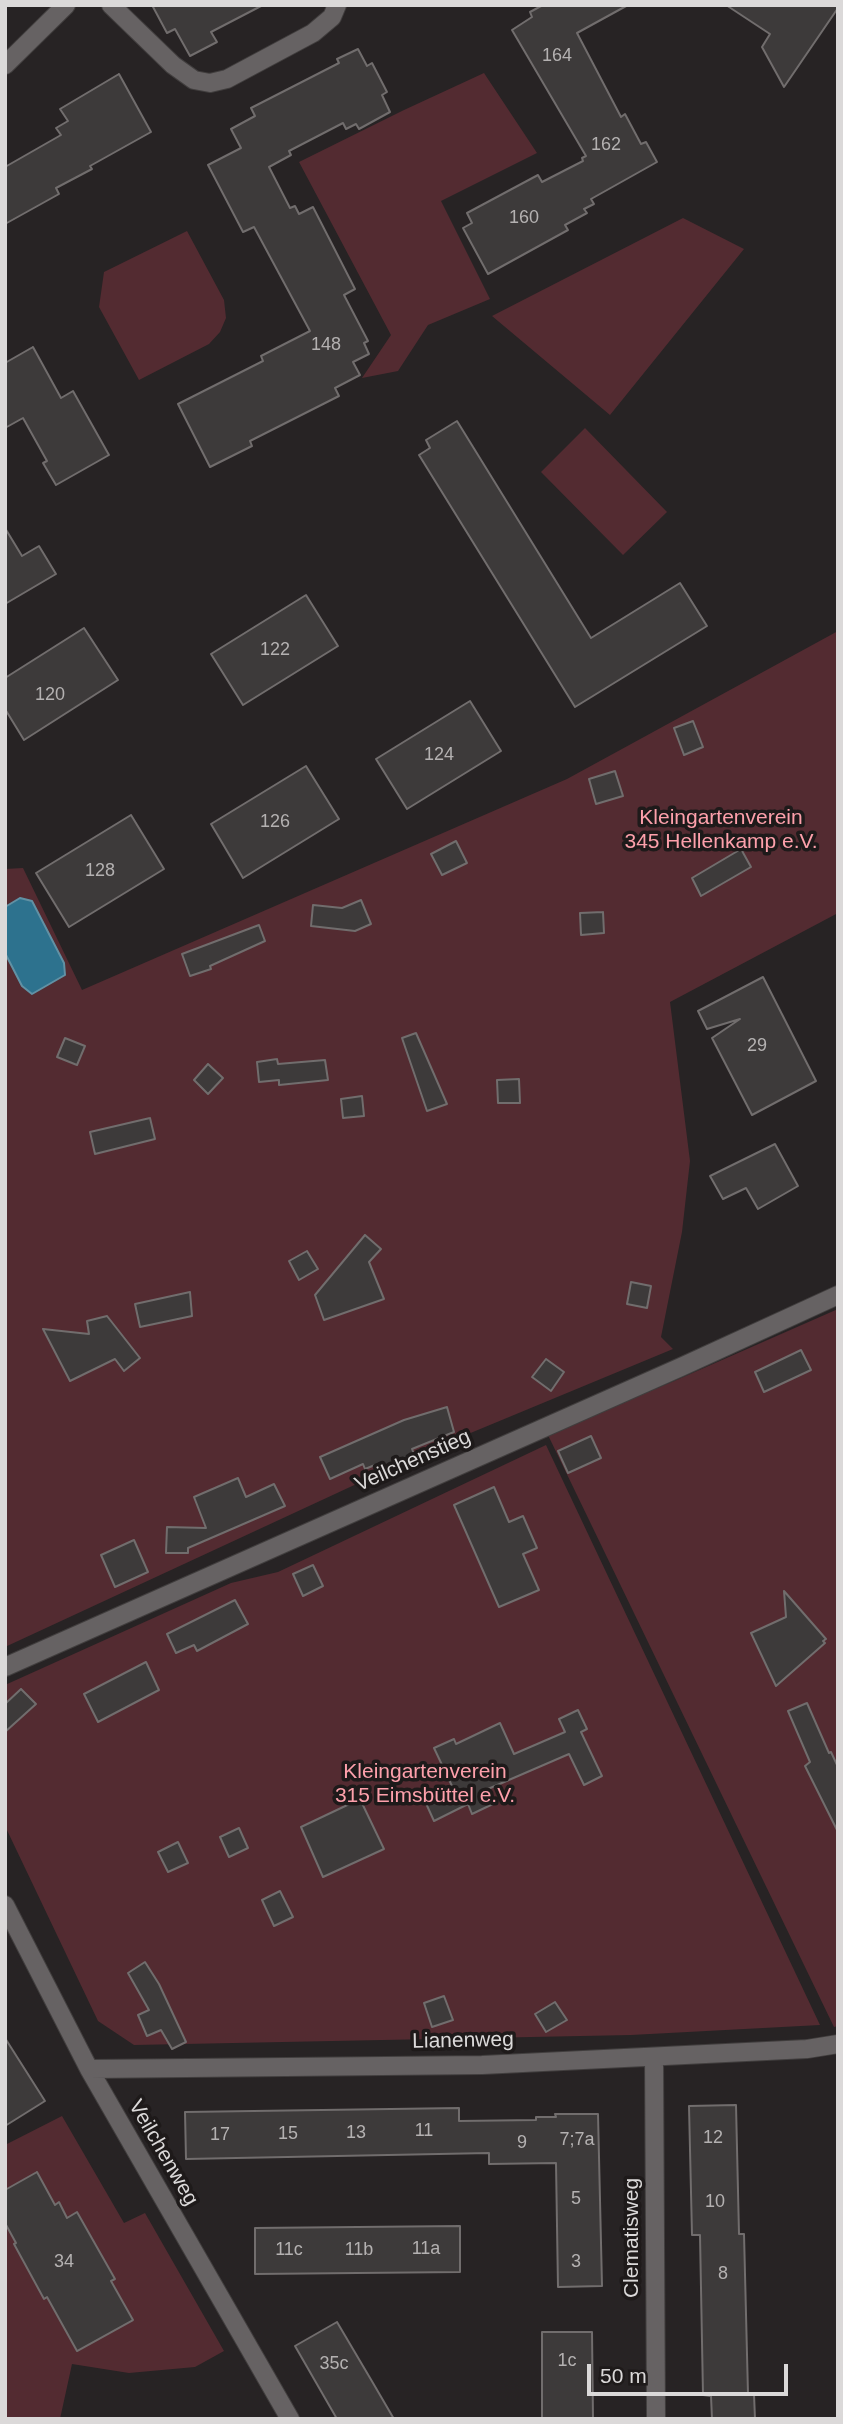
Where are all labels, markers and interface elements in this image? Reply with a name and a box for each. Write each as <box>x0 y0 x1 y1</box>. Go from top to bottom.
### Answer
house number: 164 <box>542 45 572 67</box>
house number: 162 <box>591 134 621 156</box>
house number: 160 <box>509 207 539 229</box>
house number: 148 <box>311 334 341 356</box>
house number: 122 <box>260 639 290 661</box>
house number: 120 <box>35 684 65 706</box>
house number: 124 <box>424 744 454 766</box>
park label: Kleingartenverein 345 Hellenkamp e.V. <box>624 805 818 855</box>
house number: 126 <box>260 811 290 833</box>
house number: 128 <box>85 860 115 882</box>
house number: 29 <box>747 1035 767 1057</box>
street label: Veilchenstieg <box>351 1424 475 1498</box>
park label: Kleingartenverein 315 Eimsbüttel e.V. <box>335 1759 515 1809</box>
street label: Lianenweg <box>412 2028 514 2054</box>
street label: Veilchenweg <box>123 2096 203 2210</box>
house number: 11 <box>415 2120 433 2142</box>
house number: 13 <box>346 2122 366 2144</box>
house number: 15 <box>278 2123 298 2145</box>
house number: 17 <box>210 2124 230 2146</box>
house number: 12 <box>703 2127 723 2149</box>
house number: 7;7a <box>559 2129 595 2151</box>
house number: 9 <box>517 2132 527 2154</box>
street label: Clematisweg <box>619 2178 645 2298</box>
house number: 5 <box>571 2188 581 2210</box>
house number: 10 <box>705 2191 725 2213</box>
house number: 11a <box>412 2238 440 2260</box>
house number: 11c <box>275 2239 303 2261</box>
house number: 11b <box>345 2239 373 2261</box>
house number: 34 <box>54 2251 74 2273</box>
house number: 3 <box>571 2251 581 2273</box>
house number: 8 <box>718 2263 728 2285</box>
house number: 1c <box>557 2350 577 2372</box>
scale bar <box>591 2350 792 2394</box>
house number: 35c <box>319 2353 349 2375</box>
text: 50 m <box>600 2364 647 2387</box>

